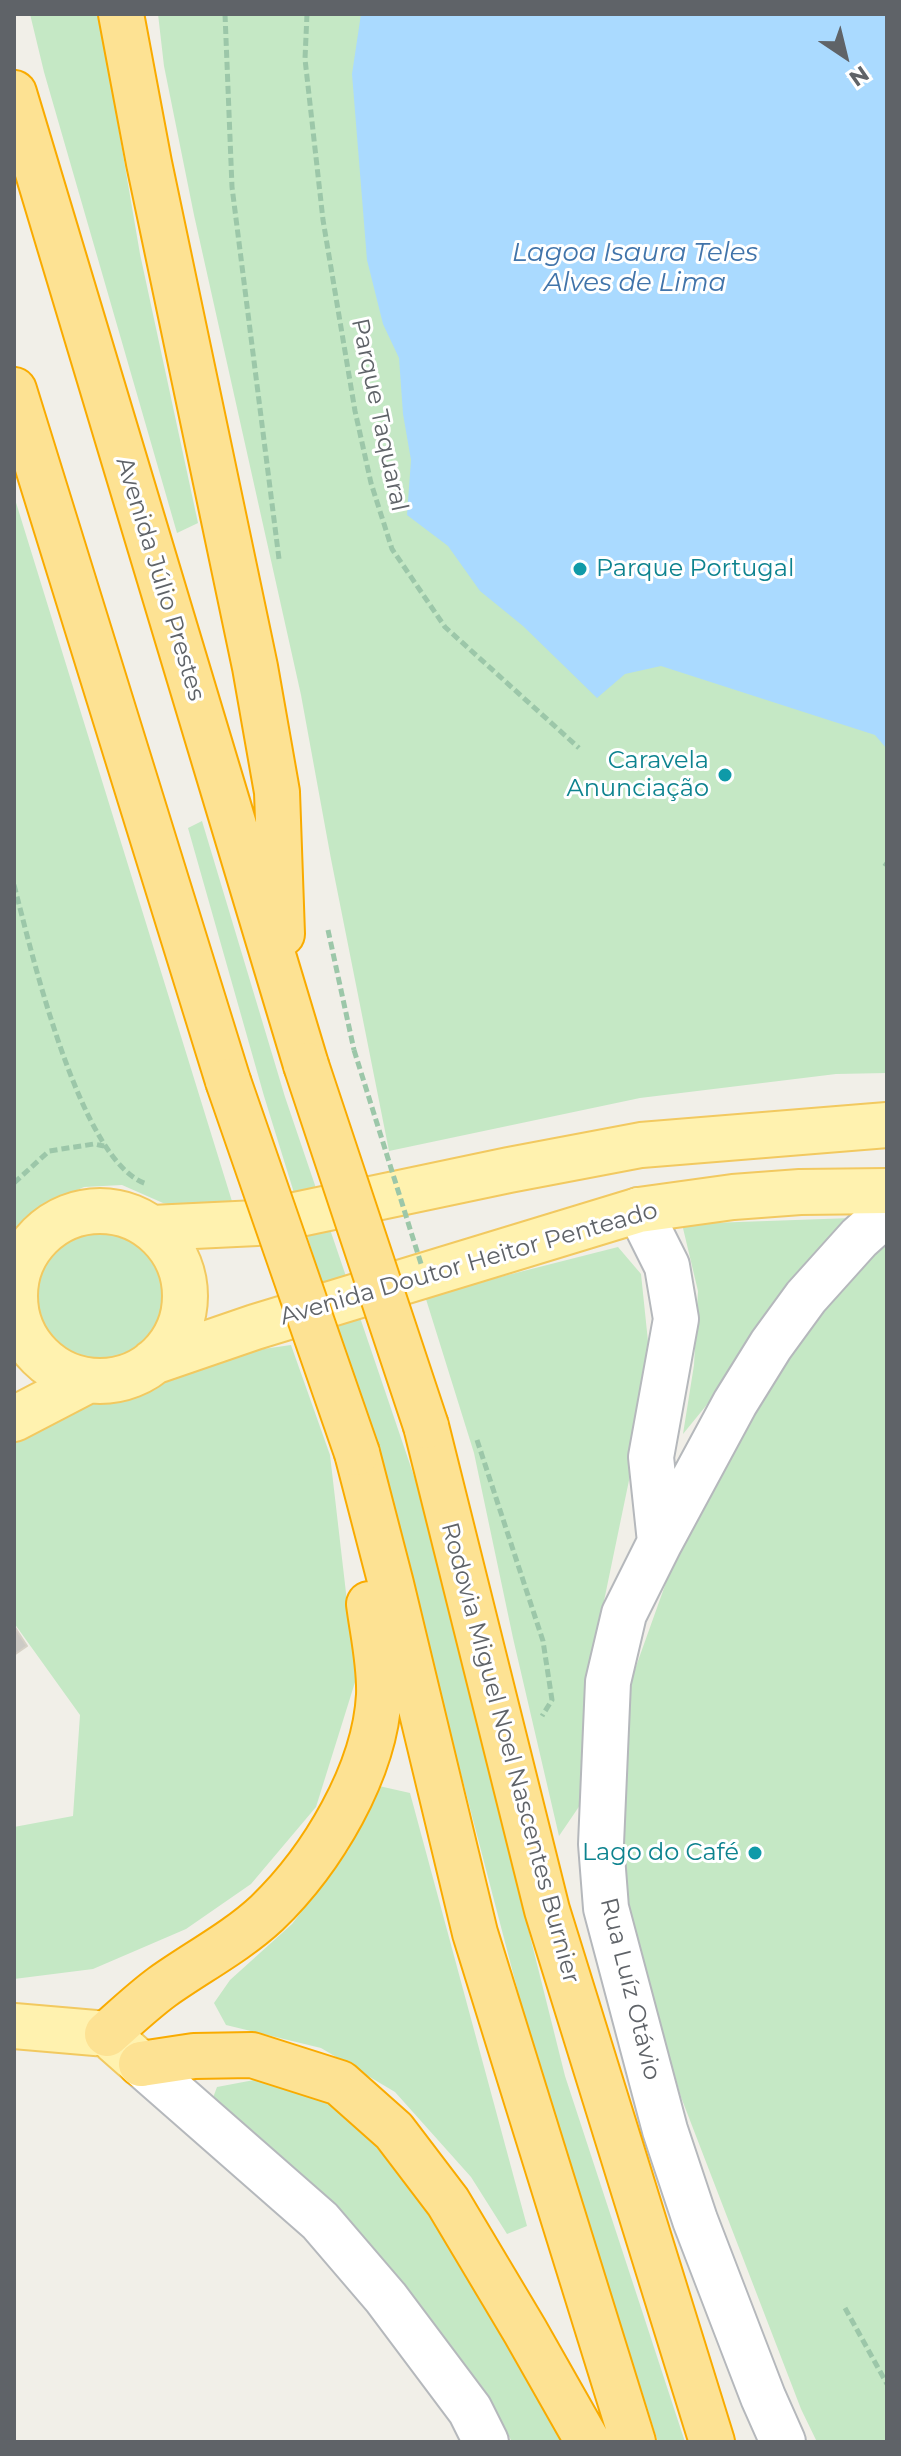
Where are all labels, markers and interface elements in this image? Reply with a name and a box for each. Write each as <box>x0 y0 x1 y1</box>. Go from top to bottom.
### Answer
north arrow <box>805 16 885 96</box>
text: N <box>844 60 874 92</box>
water label: Lagoa Isaura Teles Alves de Lima <box>512 237 758 298</box>
street label: Parque Taquaral <box>344 316 414 514</box>
street label: Avenida Júlio Prestes <box>109 454 211 704</box>
place label: Parque Portugal <box>596 555 794 583</box>
marker: Parque Portugal <box>571 560 589 578</box>
place label: Caravela Anunciação <box>567 747 709 803</box>
marker: Caravela Anunciação <box>716 766 734 784</box>
street label: Avenida Doutor Heitor Penteado <box>277 1196 661 1332</box>
street label: Rodovia Miguel Noel Nascentes Burnier <box>435 1519 585 1987</box>
place label: Lago do Café <box>582 1839 739 1867</box>
marker: Lago do Café <box>746 1844 764 1862</box>
street label: Rua Luíz Otávio <box>593 1895 667 2083</box>

